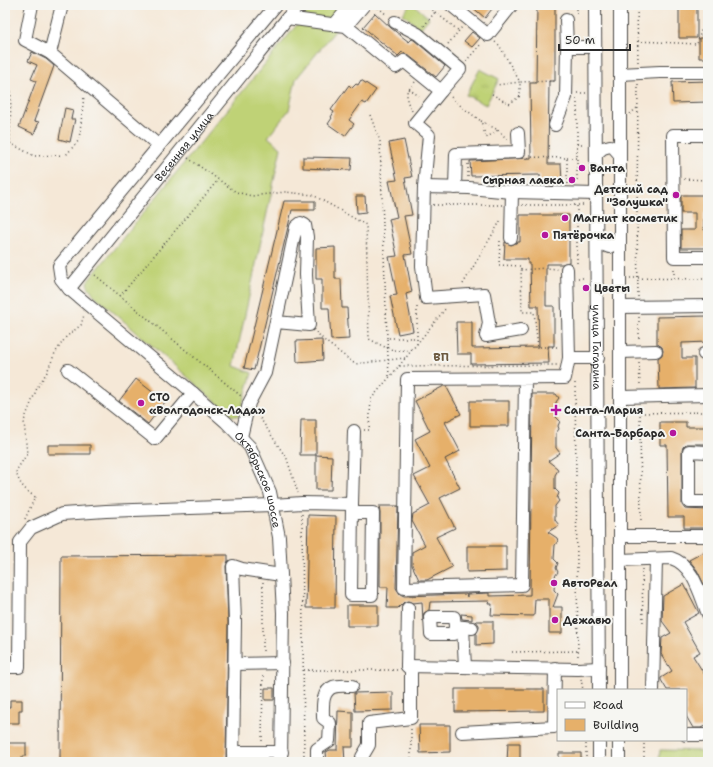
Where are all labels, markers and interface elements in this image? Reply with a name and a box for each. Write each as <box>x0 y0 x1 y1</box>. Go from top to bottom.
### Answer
scale bar <box>559 26 630 52</box>
text: 50 m <box>565 32 595 48</box>
street label: Весенняя улица <box>151 109 217 185</box>
place label: Ванта <box>590 161 625 176</box>
marker: Ванта <box>577 163 587 173</box>
place label: Сырная лавка <box>482 173 564 188</box>
marker: Сырная лавка <box>567 175 577 185</box>
place label: Детский сад "Золушка" <box>594 182 668 210</box>
marker: Детский сад "Золушка" <box>671 190 681 200</box>
place label: Магнит косметик <box>573 211 678 226</box>
marker: Магнит косметик <box>560 213 570 223</box>
place label: Пятёрочка <box>553 228 615 243</box>
marker: Пятёрочка <box>540 230 550 240</box>
place label: Цветы <box>594 281 630 296</box>
marker: Цветы <box>581 283 591 293</box>
street label: улица Гагарина <box>589 304 604 390</box>
district label: ВП <box>433 349 449 365</box>
place label: СТО «Волгодонск-Лада» <box>149 390 266 418</box>
marker: СТО «Волгодонск-Лада» <box>136 398 146 408</box>
place label: Санта-Мария <box>564 403 644 418</box>
marker: Санта-Мария <box>551 405 561 415</box>
place label: Санта-Барбара <box>575 426 665 441</box>
street label: Октябрьское шоссе <box>231 428 284 529</box>
marker: Санта-Барбара <box>668 428 678 438</box>
place label: АвтоРеал <box>562 576 618 591</box>
marker: АвтоРеал <box>549 578 559 588</box>
place label: Дежавю <box>563 613 611 628</box>
marker: Дежавю <box>550 615 560 625</box>
legend <box>557 689 687 741</box>
text: Road <box>593 697 624 713</box>
text: Building <box>593 717 639 733</box>

